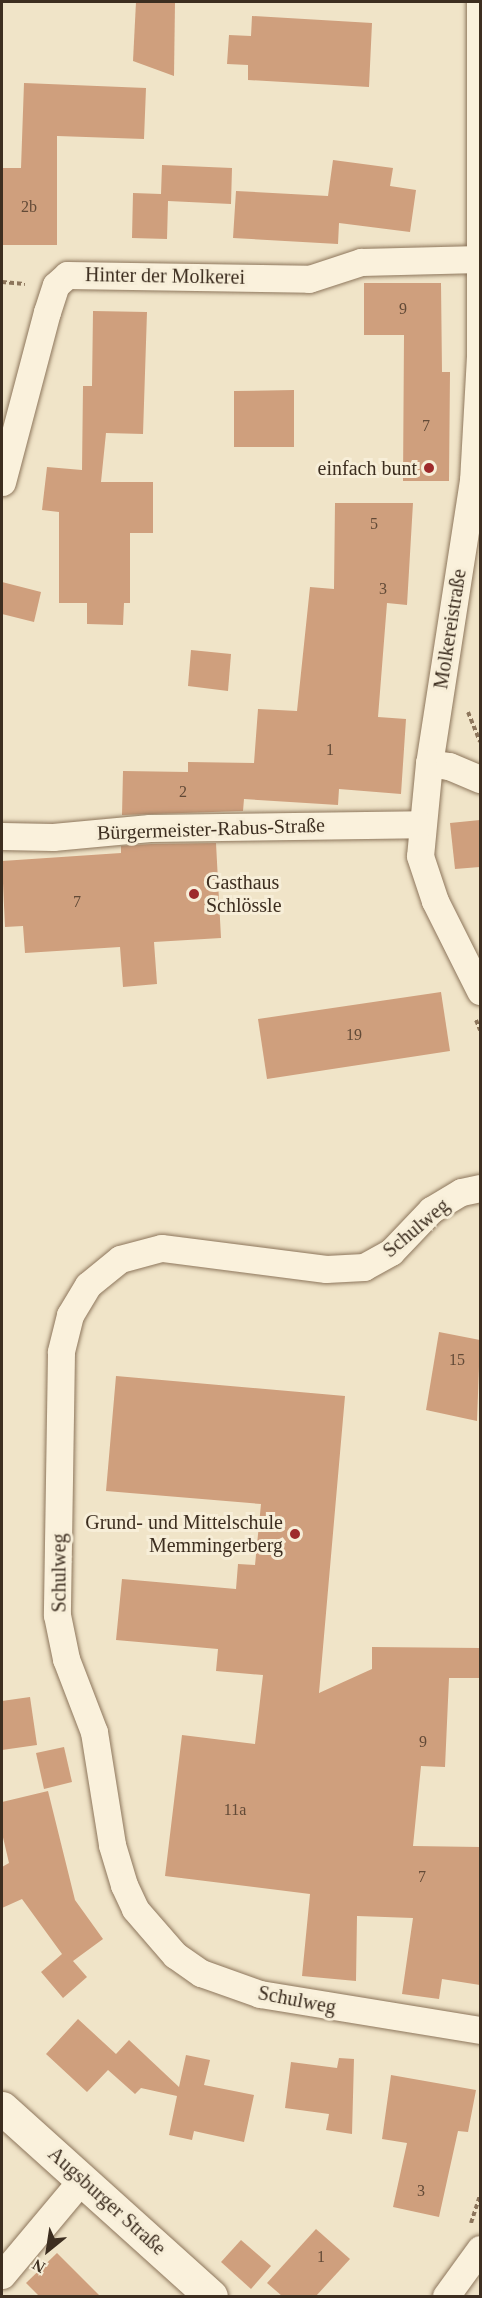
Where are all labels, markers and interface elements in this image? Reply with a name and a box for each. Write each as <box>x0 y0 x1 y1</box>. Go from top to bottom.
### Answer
house number: 2b <box>21 197 37 217</box>
street label: Hinter der Molkerei <box>85 263 245 289</box>
house number: 9 <box>399 299 407 319</box>
house number: 7 <box>422 416 430 436</box>
place label: einfach bunt <box>318 456 417 480</box>
marker: einfach bunt <box>422 461 436 475</box>
house number: 5 <box>370 514 378 534</box>
street label: Molkereistraße <box>429 567 471 691</box>
house number: 3 <box>379 579 387 599</box>
house number: 1 <box>326 740 334 760</box>
house number: 2 <box>179 782 187 802</box>
street label: Bürgermeister-Rabus-Straße <box>97 813 325 845</box>
place label: Gasthaus Schlössle <box>206 870 282 917</box>
marker: Gasthaus Schlössle <box>187 887 201 901</box>
house number: 7 <box>73 892 81 912</box>
house number: 19 <box>346 1025 362 1045</box>
street label: Schulweg <box>378 1193 454 1263</box>
house number: 15 <box>449 1350 465 1370</box>
place label: Grund- und Mittelschule Memmingerberg <box>85 1510 283 1557</box>
marker: Grund- und Mittelschule Memmingerberg <box>288 1527 302 1541</box>
street label: Schulweg <box>47 1534 71 1612</box>
house number: 9 <box>419 1732 427 1752</box>
house number: 11a <box>224 1800 246 1820</box>
house number: 7 <box>418 1867 426 1887</box>
street label: Schulweg <box>256 1981 338 2019</box>
street label: Augsburger Straße <box>43 2142 171 2260</box>
house number: 3 <box>417 2181 425 2201</box>
north arrow <box>18 2220 78 2280</box>
house number: 1 <box>317 2247 325 2267</box>
text: N <box>29 2256 48 2276</box>

